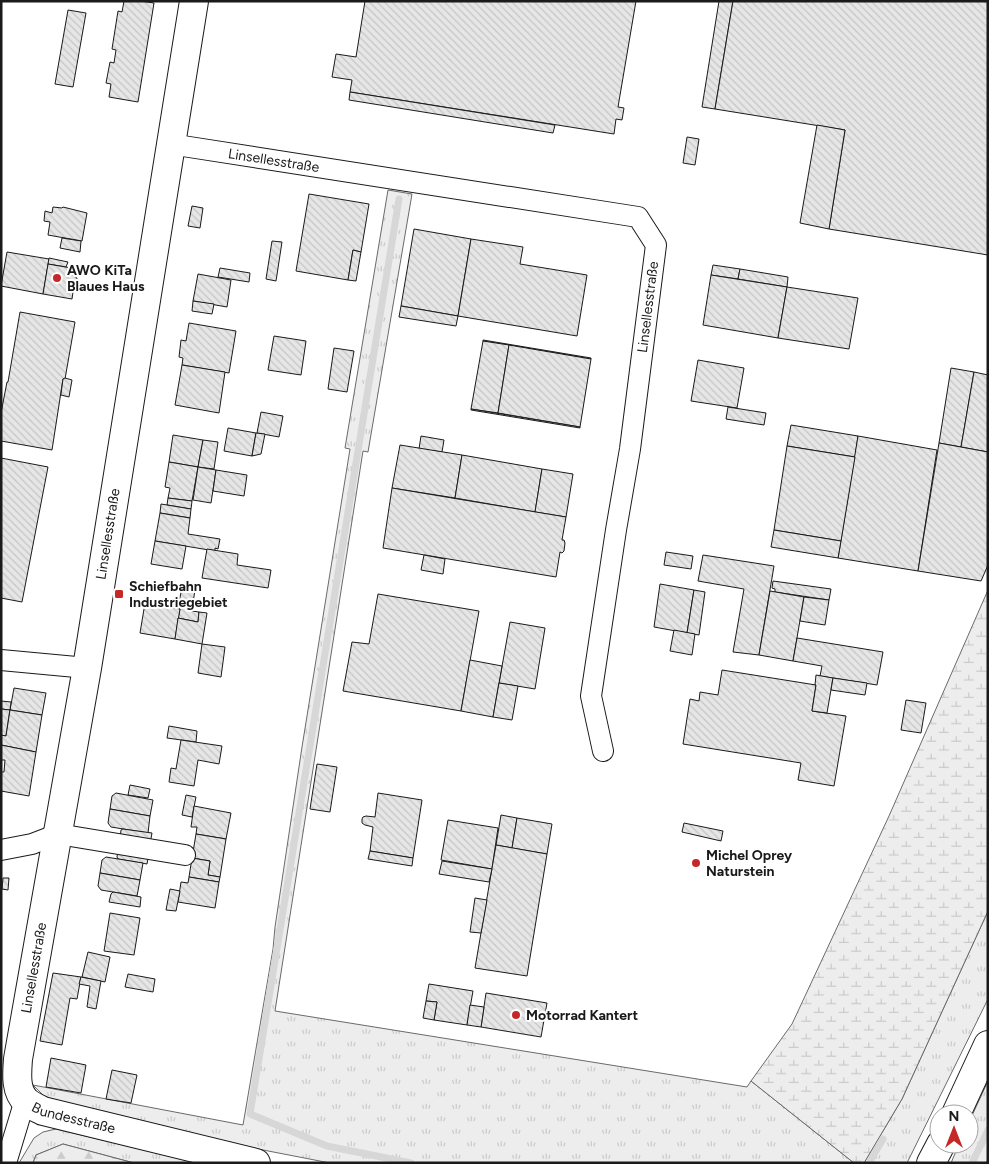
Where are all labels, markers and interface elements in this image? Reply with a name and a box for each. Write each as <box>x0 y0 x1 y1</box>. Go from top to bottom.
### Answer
street label: Linsellesstraße <box>227 145 321 176</box>
street label: Linsellesstraße <box>634 260 662 354</box>
place label: AWO KiTa Blaues Haus <box>67 262 145 295</box>
marker: AWO KiTa Blaues Haus <box>51 272 63 284</box>
street label: Linsellesstraße <box>92 487 124 581</box>
place label: Schiefbahn Industriegebiet <box>129 578 228 611</box>
marker: Schiefbahn Industriegebiet <box>113 588 125 600</box>
place label: Michel Oprey Naturstein <box>706 847 793 880</box>
marker: Michel Oprey Naturstein <box>690 857 702 869</box>
street label: Linsellesstraße <box>18 921 50 1015</box>
place label: Motorrad Kantert <box>526 1007 638 1024</box>
marker: Motorrad Kantert <box>510 1009 522 1021</box>
street label: Bundesstraße <box>29 1098 118 1137</box>
north arrow <box>929 1104 979 1154</box>
text: N <box>949 1108 959 1125</box>

